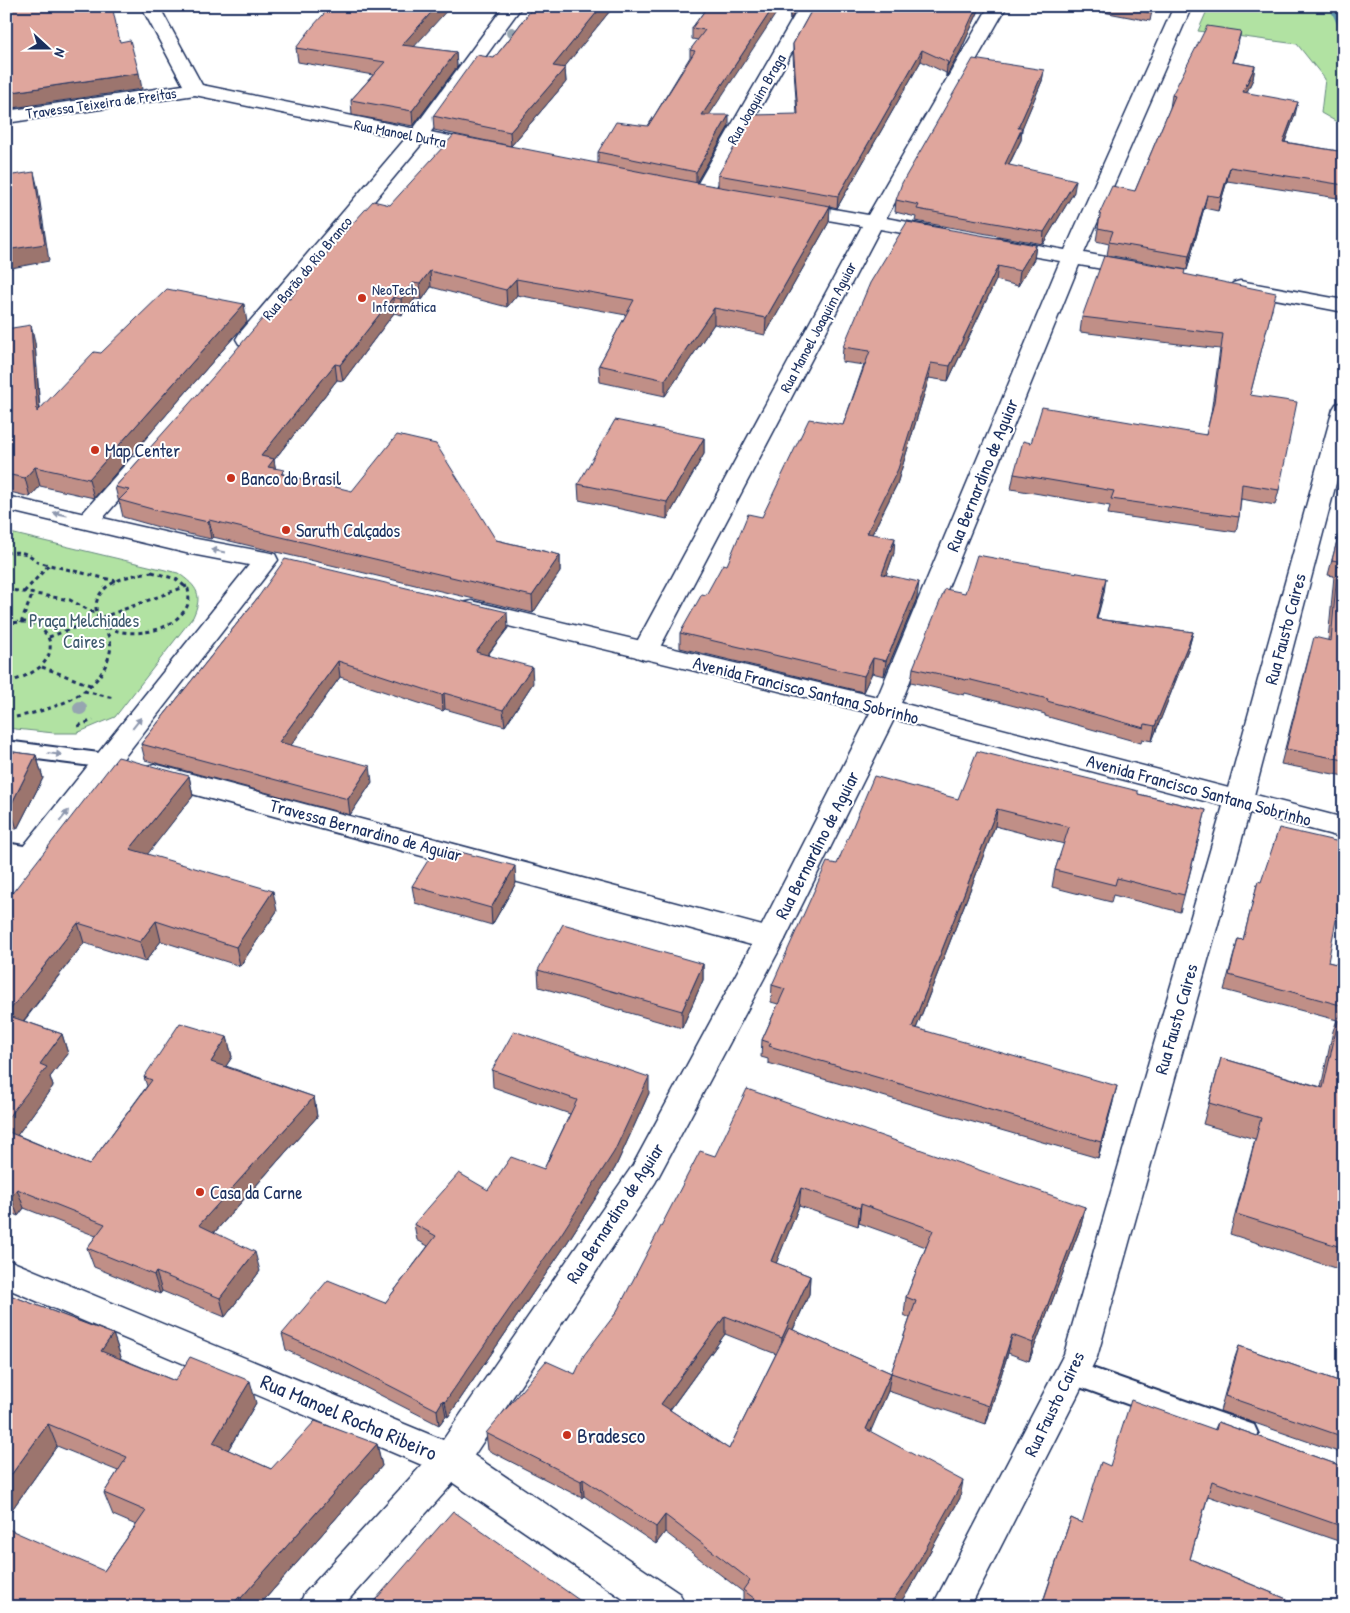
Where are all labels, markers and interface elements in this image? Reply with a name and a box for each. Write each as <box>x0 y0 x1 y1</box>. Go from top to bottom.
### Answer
north arrow <box>22 22 72 72</box>
text: N <box>50 46 71 60</box>
street label: Rua Joaquim Braga <box>722 50 790 148</box>
street label: Travessa Teixeira de Freitas <box>24 82 178 124</box>
street label: Rua Manoel Dutra <box>352 114 448 152</box>
street label: Rua Barão do Rio Branco <box>257 212 357 324</box>
street label: Rua Manoel Joaquim Aguiar <box>775 258 862 396</box>
place label: NeoTech Informática <box>372 279 436 317</box>
marker: NeoTech Informática <box>356 292 368 304</box>
street label: Rua Bernardino de Aguiar <box>940 395 1024 555</box>
place label: Map Center <box>105 438 180 463</box>
marker: Map Center <box>89 444 101 456</box>
place label: Banco do Brasil <box>241 466 341 491</box>
marker: Banco do Brasil <box>225 472 237 484</box>
one-way arrow <box>52 510 68 518</box>
place label: Saruth Calçados <box>296 518 400 543</box>
marker: Saruth Calçados <box>280 524 292 536</box>
one-way arrow <box>210 546 226 554</box>
street label: Rua Fausto Caires <box>1258 571 1312 687</box>
park label: Praça Melchiades Caires <box>29 608 139 654</box>
street label: Avenida Francisco Santana Sobrinho <box>691 650 921 730</box>
one-way arrow <box>131 717 142 730</box>
street label: Avenida Francisco Santana Sobrinho <box>1084 748 1314 832</box>
one-way arrow <box>47 750 63 758</box>
street label: Rua Bernardino de Aguiar <box>769 767 865 923</box>
street label: Travessa Bernardino de Aguiar <box>267 792 465 868</box>
one-way arrow <box>58 810 69 823</box>
street label: Rua Fausto Caires <box>1148 961 1204 1077</box>
street label: Rua Bernardino de Aguiar <box>560 1138 670 1288</box>
place label: Casa da Carne <box>210 1180 302 1205</box>
marker: Casa da Carne <box>194 1186 206 1198</box>
street label: Rua Fausto Caires <box>1018 1347 1090 1461</box>
street label: Rua Manoel Rocha Ribeiro <box>256 1367 442 1467</box>
place label: Bradesco <box>577 1421 645 1450</box>
marker: Bradesco <box>561 1429 573 1441</box>

